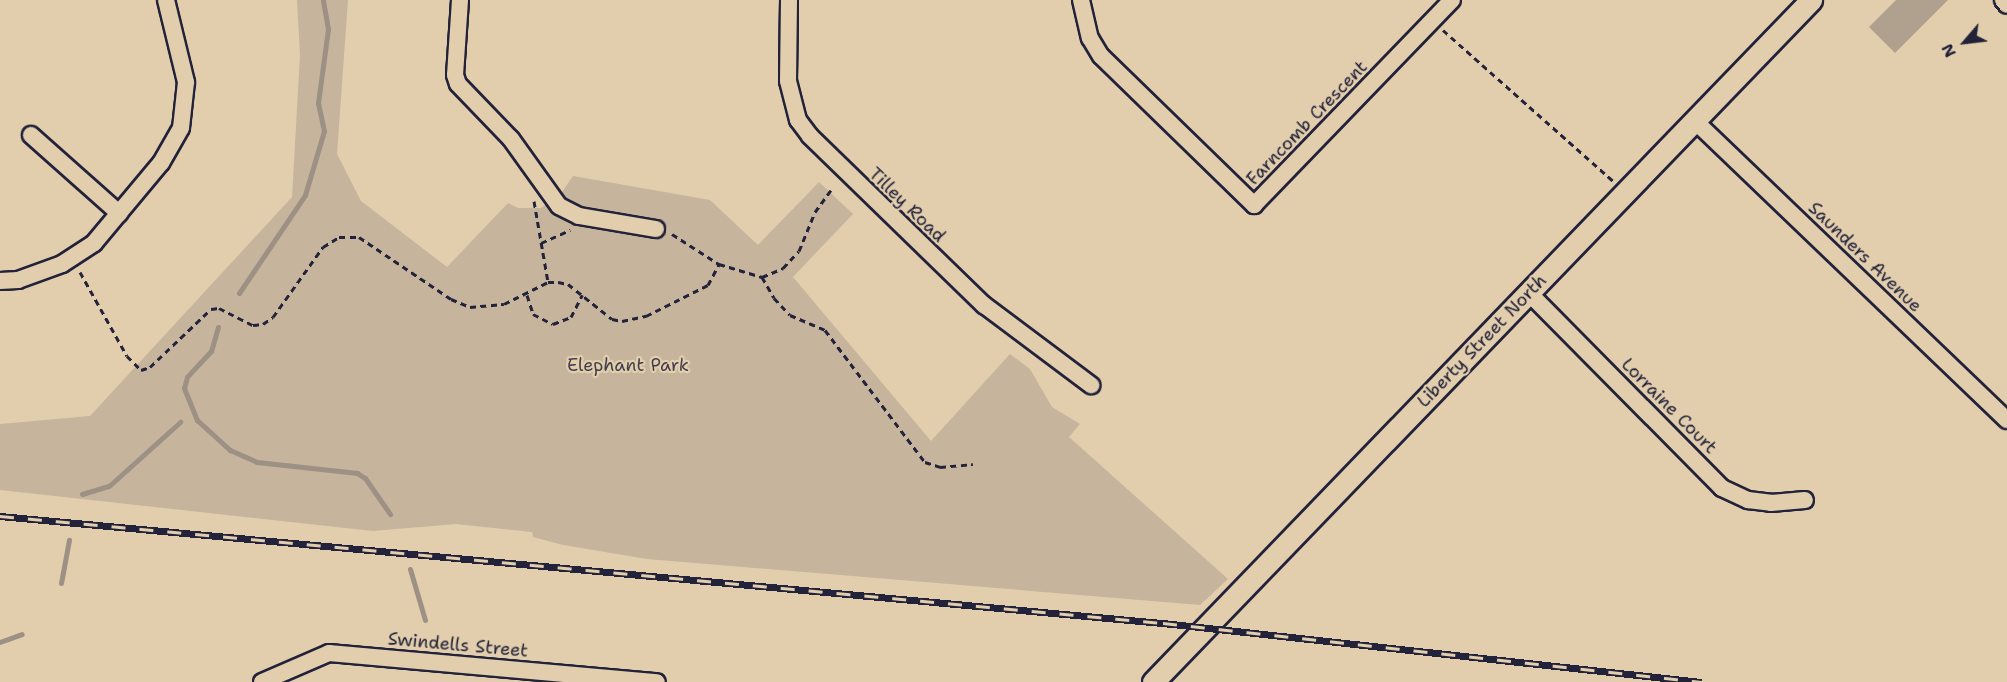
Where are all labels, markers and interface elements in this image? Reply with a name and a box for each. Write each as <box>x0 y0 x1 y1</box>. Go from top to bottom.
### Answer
north arrow <box>1935 12 1995 72</box>
text: N <box>1936 40 1961 61</box>
street label: Farncomb Crescent <box>1242 56 1372 190</box>
street label: Tilley Road <box>864 163 950 247</box>
street label: Saunders Avenue <box>1804 197 1926 317</box>
street label: Liberty Street North <box>1413 270 1551 412</box>
park label: Elephant Park <box>567 354 689 376</box>
street label: Lorraine Court <box>1617 354 1721 458</box>
street label: Swindells Street <box>387 628 529 662</box>

